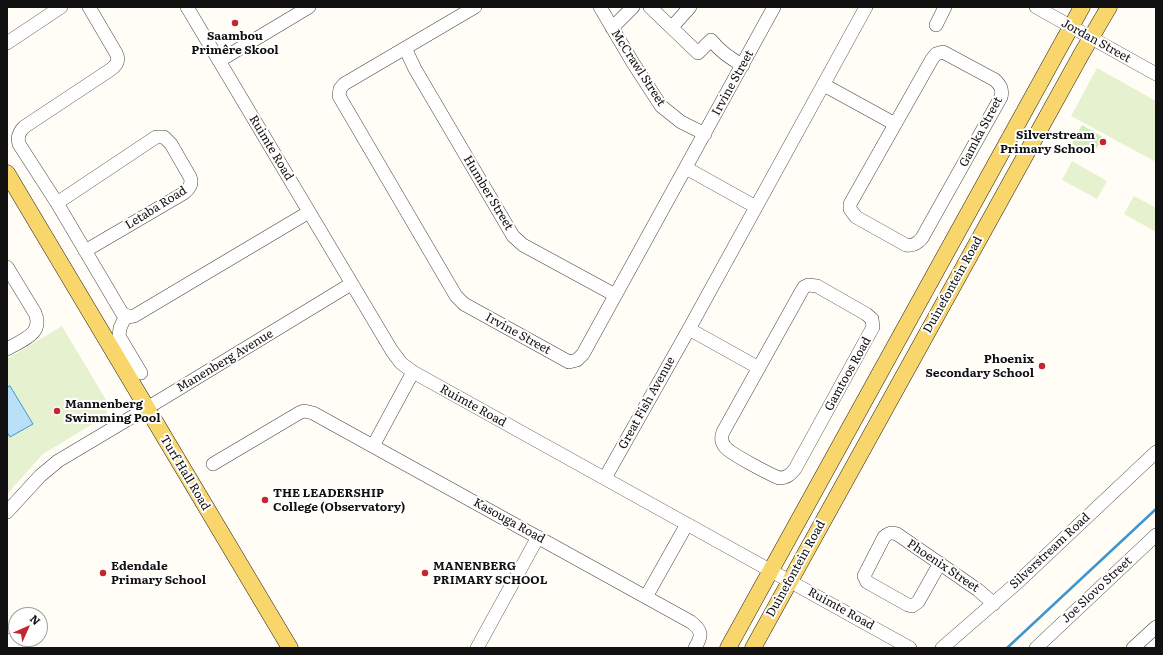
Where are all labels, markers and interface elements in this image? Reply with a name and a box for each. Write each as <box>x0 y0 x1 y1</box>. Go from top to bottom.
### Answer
street label: Jordan Street <box>1059 16 1133 66</box>
marker: Saambou Primêre Skool <box>230 18 240 28</box>
street label: McCrawl Street <box>608 27 668 109</box>
place label: Saambou Primêre Skool <box>191 29 279 57</box>
street label: Irvine Street <box>709 48 757 118</box>
street label: Gamka Street <box>956 94 1006 170</box>
street label: Ruimte Road <box>246 113 296 183</box>
place label: Silverstream Primary School <box>1000 128 1095 156</box>
marker: Silverstream Primary School <box>1098 137 1108 147</box>
street label: Humber Street <box>460 153 516 233</box>
street label: Letaba Road <box>123 183 189 233</box>
street label: Duinefontein Road <box>920 234 986 336</box>
street label: Irvine Street <box>483 310 553 358</box>
street label: Manenberg Avenue <box>174 327 276 395</box>
street label: Gamtoos Road <box>822 335 874 413</box>
place label: Phoenix Secondary School <box>925 352 1034 380</box>
street label: Great Fish Avenue <box>616 354 678 452</box>
marker: Phoenix Secondary School <box>1037 361 1047 371</box>
street label: Ruimte Road <box>437 382 509 430</box>
place label: Mannenberg Swimming Pool <box>65 397 161 425</box>
marker: Mannenberg Swimming Pool <box>52 406 62 416</box>
street label: Turf Hall Road <box>157 433 213 513</box>
place label: THE LEADERSHIP College (Observatory) <box>273 486 405 514</box>
marker: THE LEADERSHIP College (Observatory) <box>260 495 270 505</box>
street label: Kasouga Road <box>471 495 547 547</box>
street label: Silverstream Road <box>1007 510 1093 592</box>
street label: Duinefontein Road <box>763 518 829 620</box>
street label: Phoenix Street <box>904 537 982 595</box>
street label: Joe Slovo Street <box>1059 554 1135 626</box>
place label: Edendale Primary School <box>111 559 206 587</box>
place label: MANENBERG PRIMARY SCHOOL <box>433 559 547 587</box>
marker: Edendale Primary School <box>98 568 108 578</box>
marker: MANENBERG PRIMARY SCHOOL <box>420 568 430 578</box>
street label: Ruimte Road <box>805 585 877 633</box>
north arrow <box>8 607 48 647</box>
text: N <box>27 610 45 628</box>

